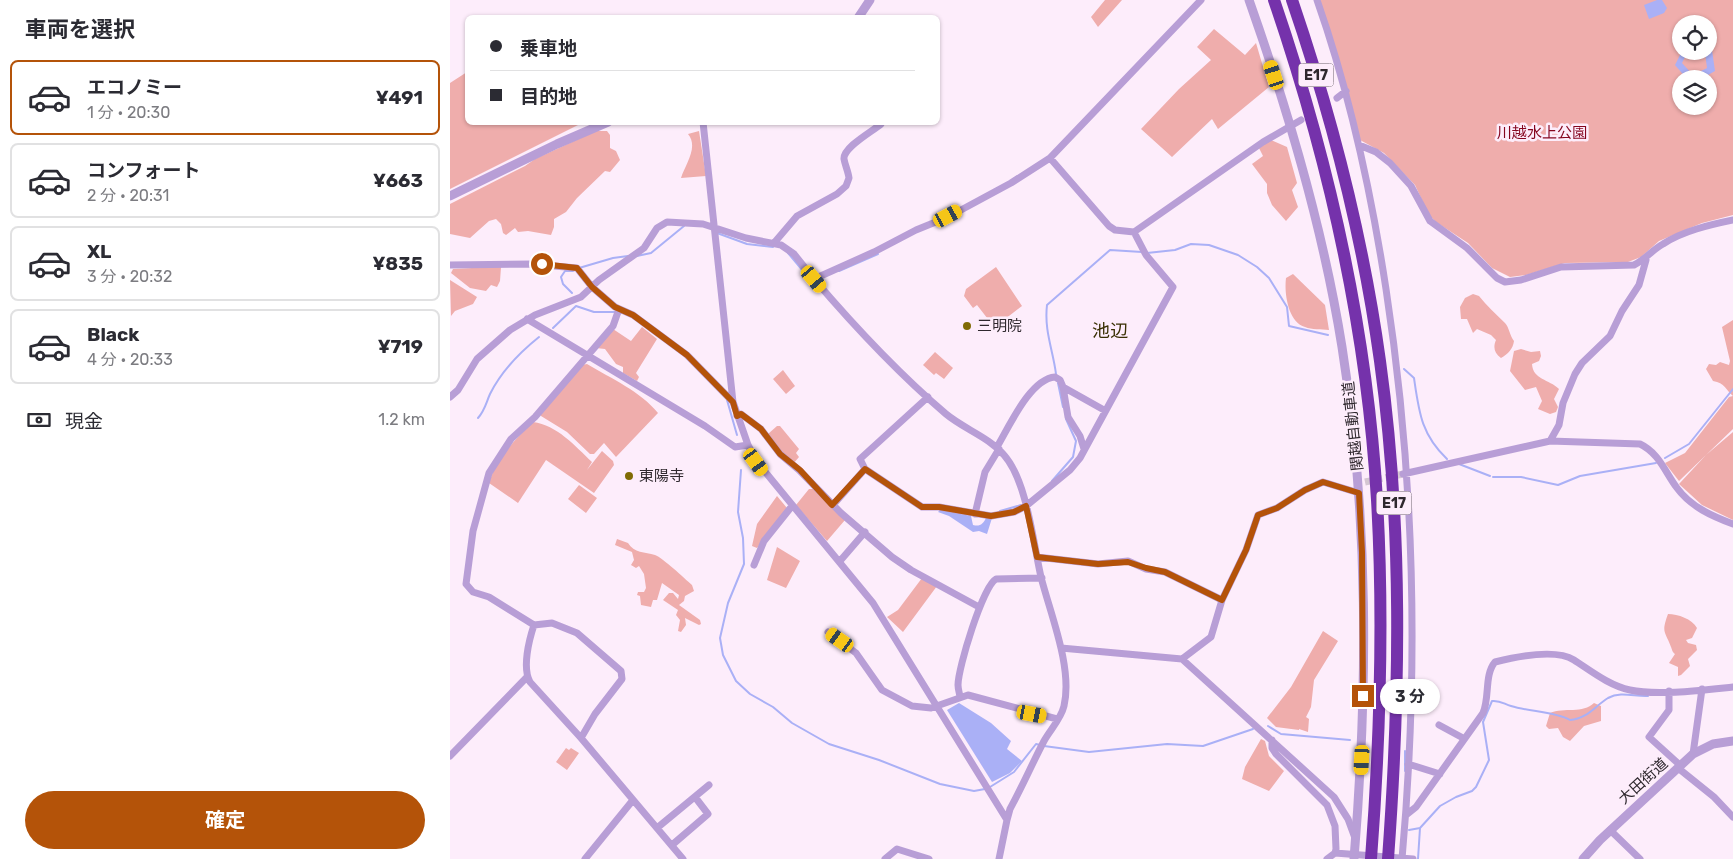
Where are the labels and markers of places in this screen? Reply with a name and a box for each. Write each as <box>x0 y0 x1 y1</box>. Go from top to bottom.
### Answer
place label: 三明院 <box>977 317 1022 335</box>
marker: 三明院 <box>961 320 973 332</box>
place label: 東陽寺 <box>639 467 684 485</box>
marker: 東陽寺 <box>623 470 635 482</box>

